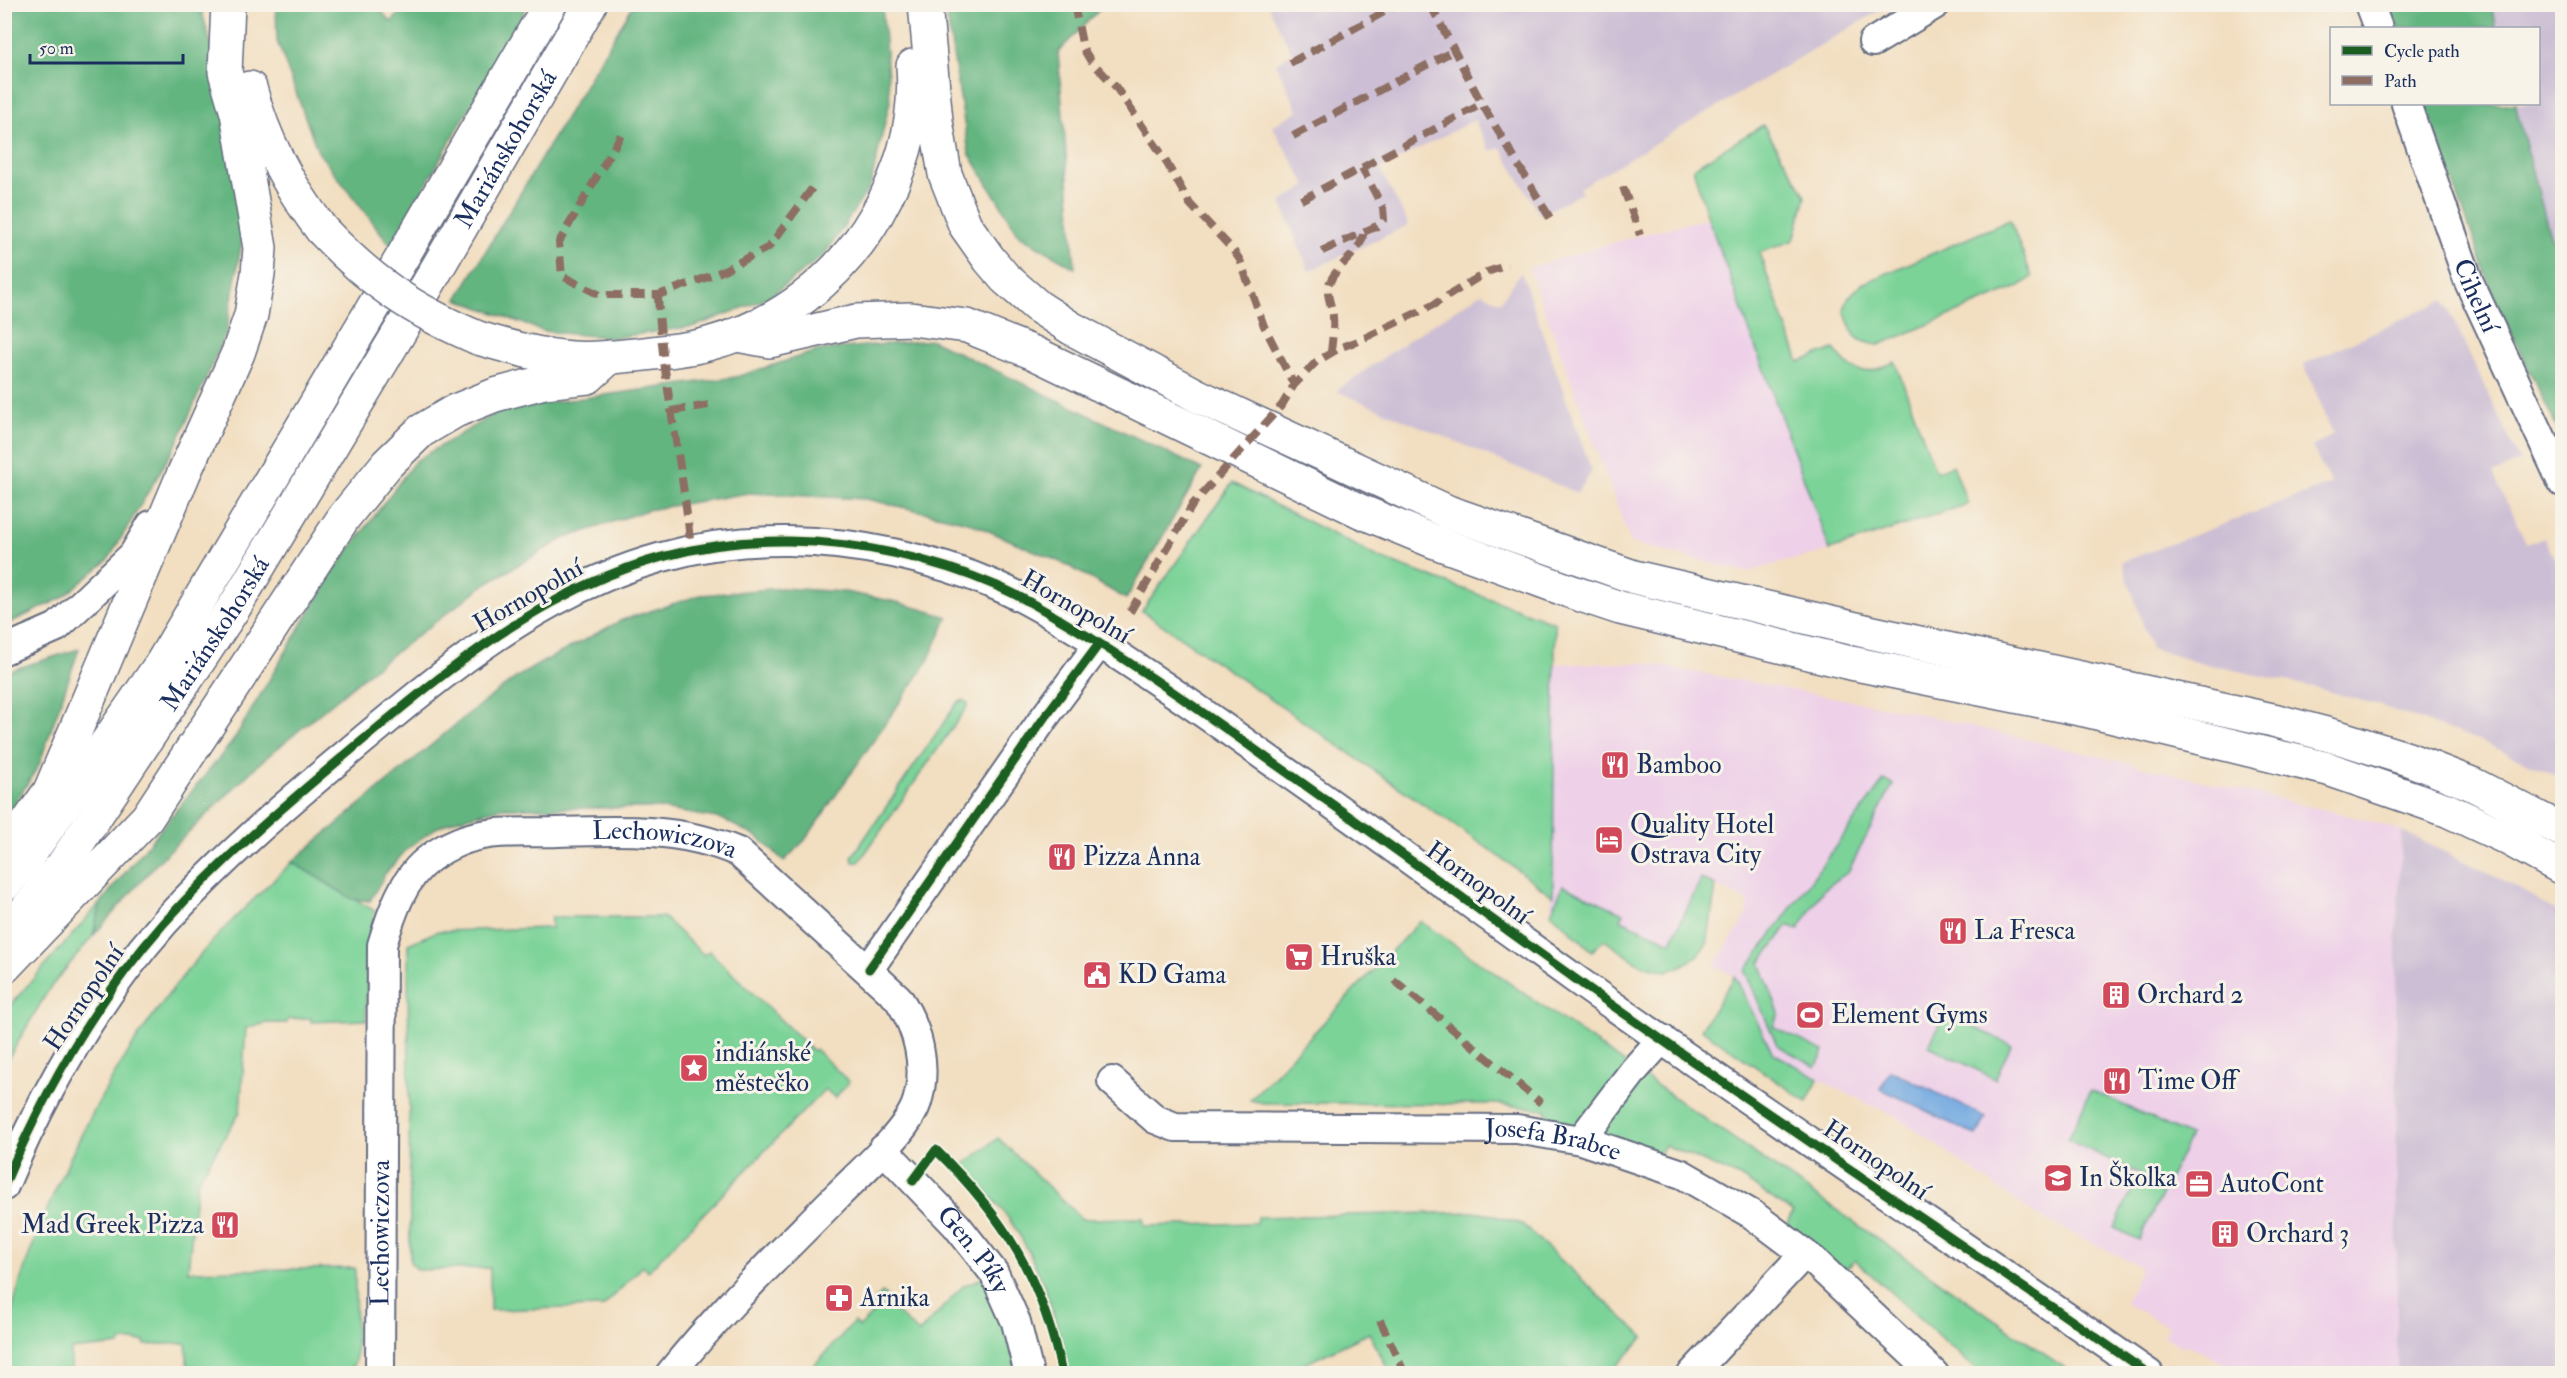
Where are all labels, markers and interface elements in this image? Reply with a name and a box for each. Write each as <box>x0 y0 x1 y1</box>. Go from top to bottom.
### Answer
scale bar <box>30 27 183 65</box>
legend <box>2330 27 2540 105</box>
text: 50 m <box>39 37 74 60</box>
text: Cycle path <box>2384 40 2460 63</box>
street label: Mariánskohorská <box>448 64 564 234</box>
text: Path <box>2384 70 2417 93</box>
street label: Cihelní <box>2446 255 2507 339</box>
street label: Mariánskohorská <box>154 551 277 717</box>
street label: Hornopolní <box>467 551 591 641</box>
street label: Hornopolní <box>1015 563 1138 653</box>
restaurant icon: Bamboo <box>1599 749 1631 781</box>
place label: Bamboo <box>1636 749 1722 781</box>
place label: Quality Hotel Ostrava City <box>1630 809 1775 871</box>
street label: Lechowiczova <box>592 815 742 866</box>
hotel icon: Quality Hotel Ostrava City <box>1593 824 1625 856</box>
street label: Hornopolní <box>1419 834 1538 934</box>
restaurant icon: Pizza Anna <box>1046 841 1078 873</box>
place label: Pizza Anna <box>1083 841 1201 873</box>
restaurant icon: La Fresca <box>1937 915 1969 947</box>
place label: La Fresca <box>1974 915 2076 947</box>
street label: Hornopolní <box>37 937 133 1058</box>
supermarket icon: Hruška <box>1283 941 1315 973</box>
place label: Hruška <box>1320 941 1397 973</box>
public building icon: KD Gama <box>1081 959 1113 991</box>
place label: KD Gama <box>1118 959 1227 991</box>
building icon: Orchard 2 <box>2100 979 2132 1011</box>
place label: Orchard 2 <box>2137 979 2244 1011</box>
sports icon: Element Gyms <box>1794 999 1826 1031</box>
place label: Element Gyms <box>1831 999 1988 1031</box>
place label: indiánské městečko <box>715 1037 811 1099</box>
place icon: indiánské městečko <box>678 1052 710 1084</box>
restaurant icon: Time Off <box>2101 1065 2133 1097</box>
place label: Time Off <box>2138 1065 2240 1097</box>
street label: Josefa Brabce <box>1484 1113 1625 1168</box>
street label: Hornopolní <box>1816 1113 1937 1209</box>
street label: Lechowiczova <box>364 1159 397 1306</box>
place label: In Školka <box>2079 1160 2177 1194</box>
school or university icon: In Školka <box>2042 1162 2074 1194</box>
office icon: AutoCont <box>2183 1168 2215 1200</box>
place label: AutoCont <box>2219 1168 2324 1200</box>
street label: Gen. Píky <box>930 1199 1017 1299</box>
place label: Mad Greek Pizza <box>21 1209 204 1241</box>
restaurant icon: Mad Greek Pizza <box>209 1209 241 1241</box>
building icon: Orchard 3 <box>2209 1218 2241 1250</box>
place label: Orchard 3 <box>2246 1218 2349 1250</box>
pharmacy icon: Arnika <box>823 1282 855 1314</box>
place label: Arnika <box>859 1282 930 1314</box>

